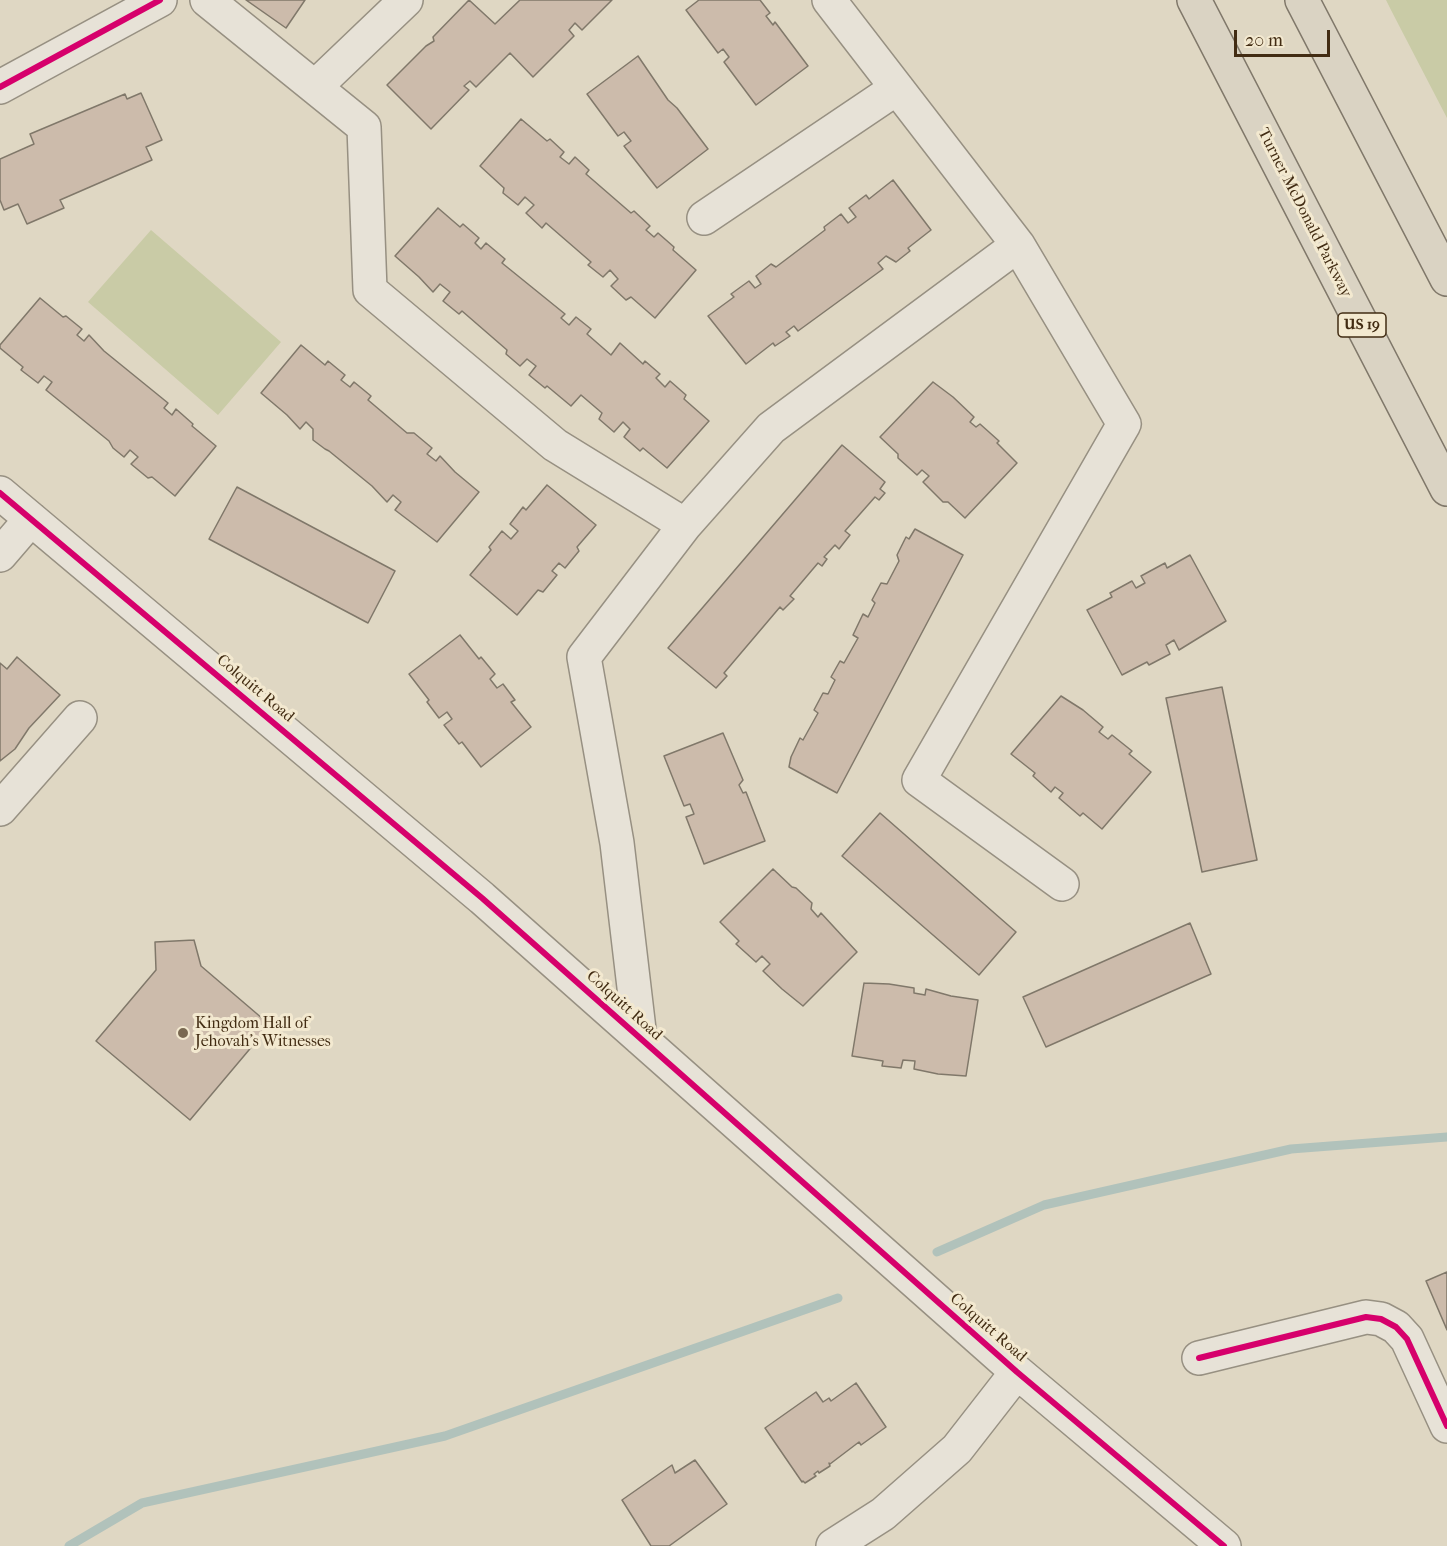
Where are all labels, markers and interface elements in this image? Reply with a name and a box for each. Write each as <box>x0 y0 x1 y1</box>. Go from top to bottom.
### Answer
scale bar <box>1237 18 1333 56</box>
text: 20 m <box>1245 30 1283 51</box>
street label: Turner McDonald Parkway <box>1253 125 1355 301</box>
road number: US 19 <box>1338 313 1386 337</box>
street label: Colquitt Road <box>212 651 298 727</box>
street label: Colquitt Road <box>582 967 666 1045</box>
place label: Kingdom Hall of Jehovah’s Witnesses <box>195 1014 331 1052</box>
marker: Kingdom Hall of Jehovah’s Witnesses <box>176 1026 190 1040</box>
street label: Colquitt Road <box>946 1289 1030 1367</box>

